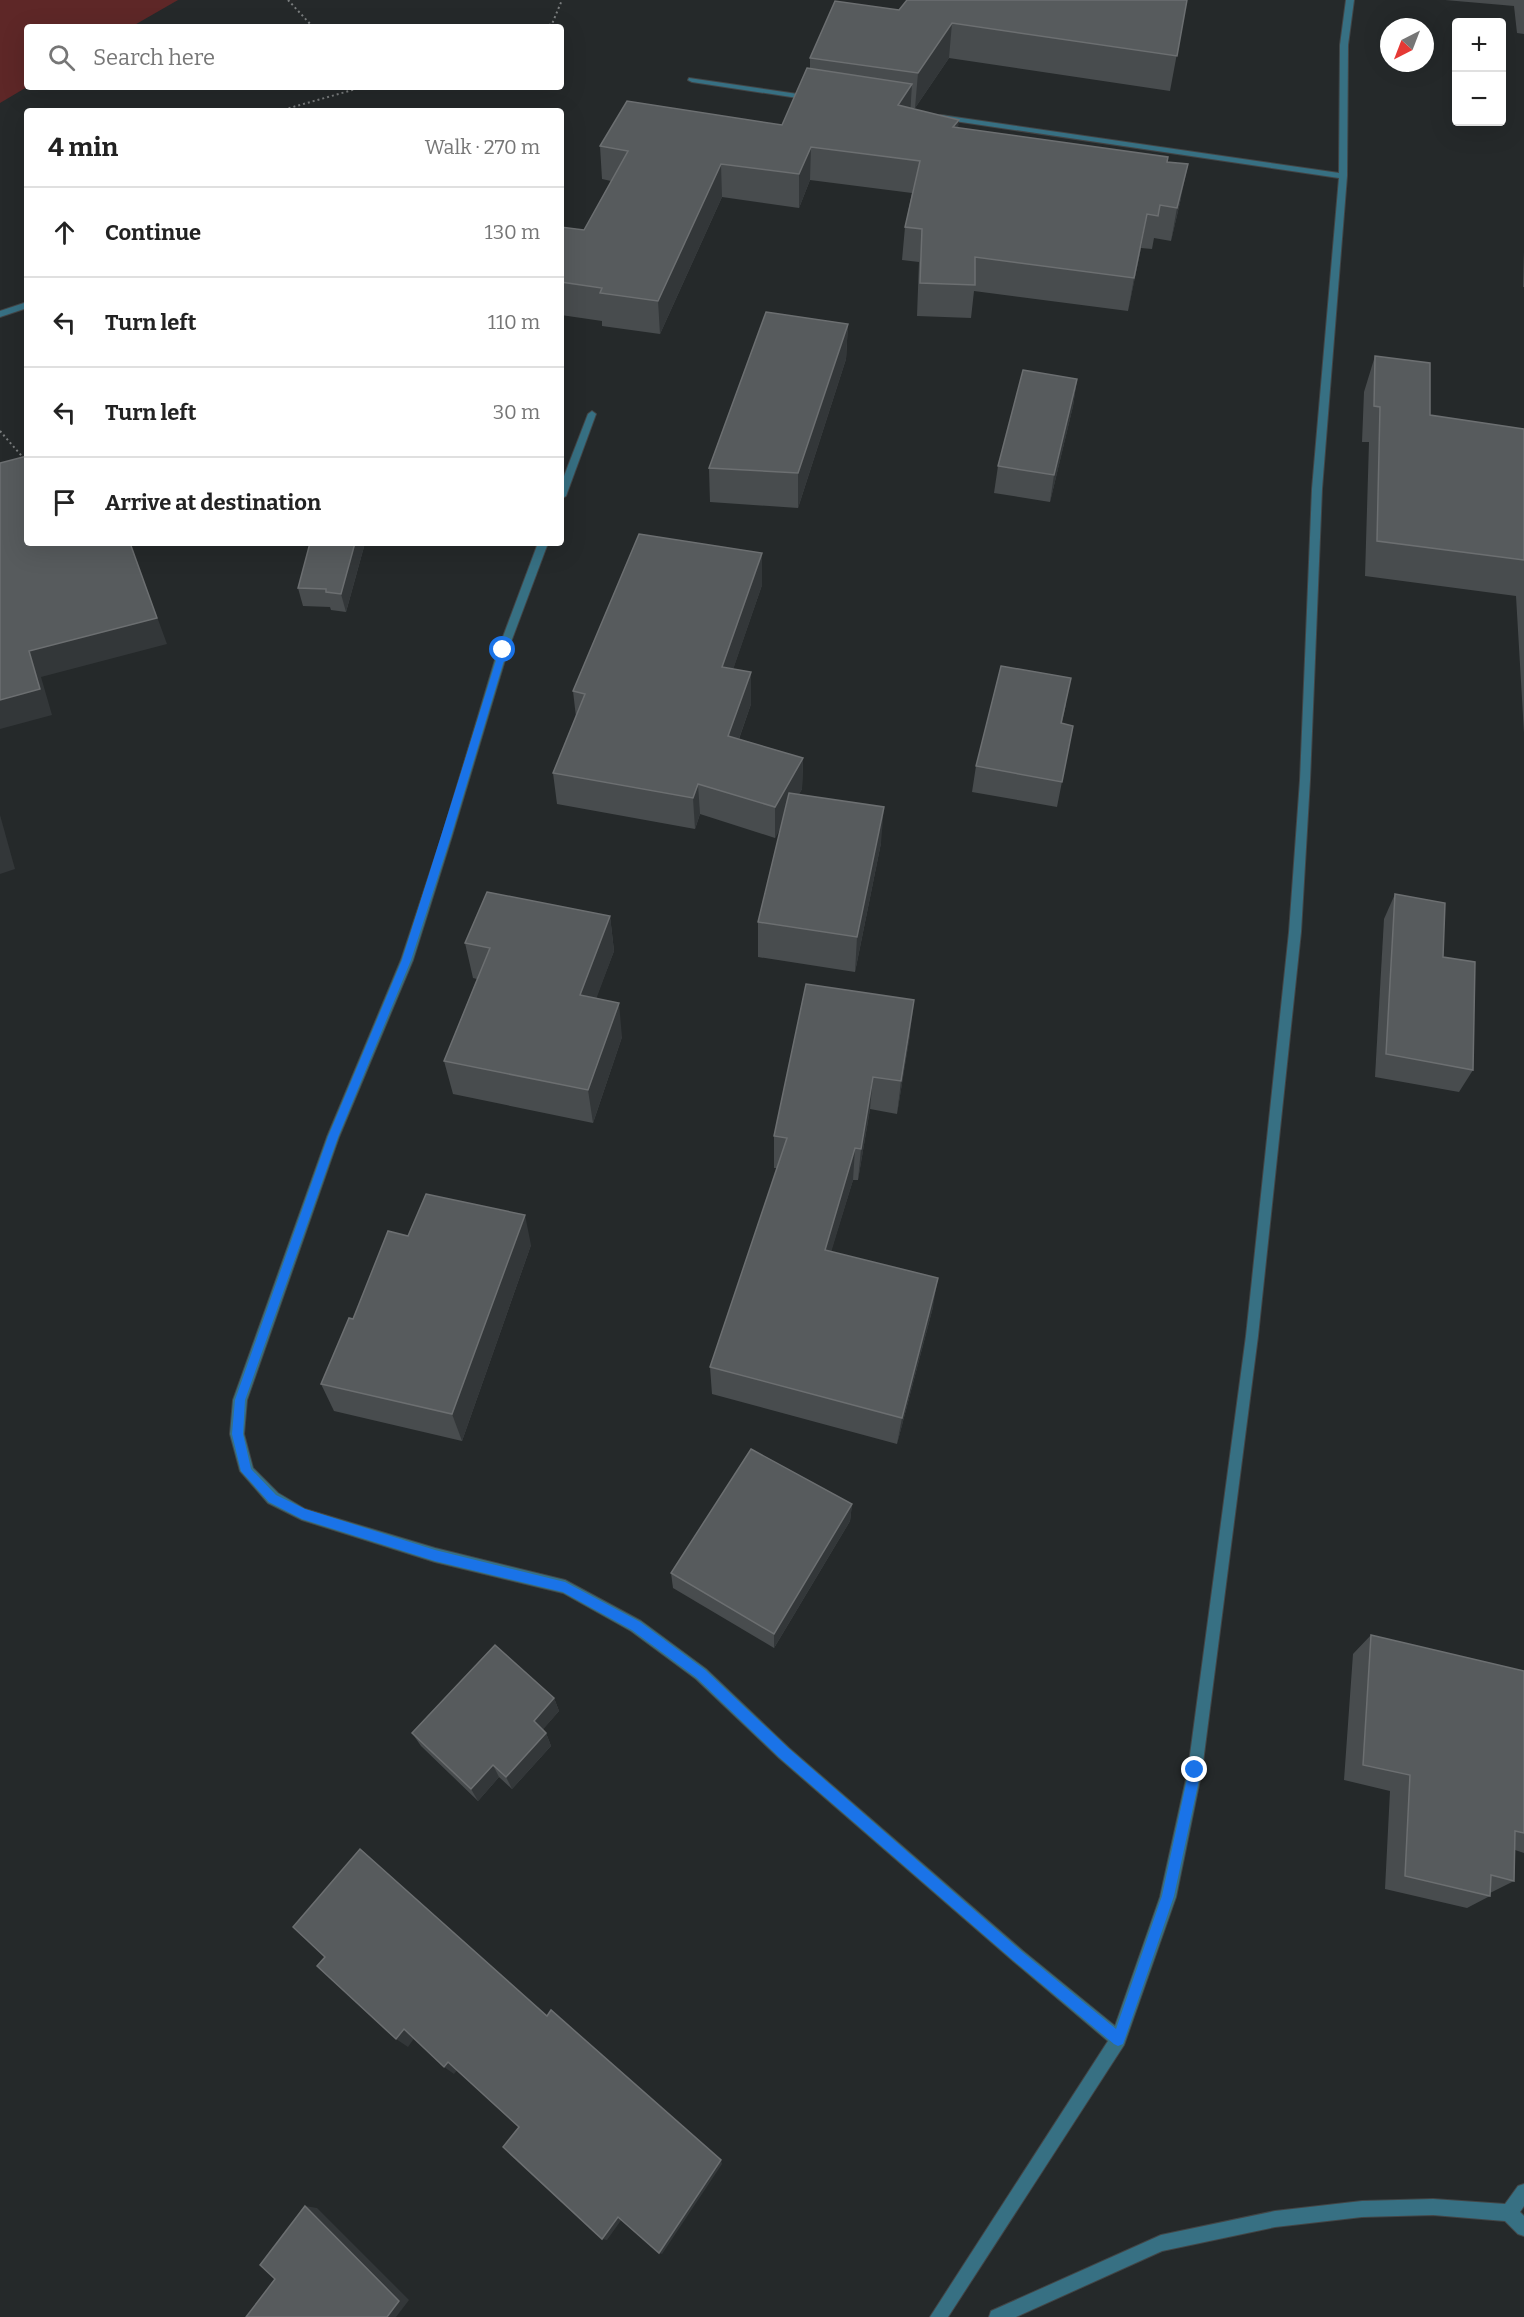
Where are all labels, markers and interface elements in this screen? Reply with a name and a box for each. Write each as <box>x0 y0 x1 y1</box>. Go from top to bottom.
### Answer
north arrow <box>1380 18 1434 72</box>
map controls <box>1452 18 1506 126</box>
button: + <box>1452 18 1506 72</box>
search box <box>24 24 564 90</box>
icon: search <box>45 41 78 74</box>
text: Search here <box>93 44 215 71</box>
button: − <box>1452 72 1506 126</box>
text: 4 min <box>48 132 118 163</box>
text: Walk · 270 m <box>425 135 540 159</box>
icon: ahead <box>48 216 81 249</box>
text: Continue <box>105 219 201 246</box>
text: 130 m <box>485 220 540 244</box>
icon: left <box>48 306 81 339</box>
text: Turn left <box>105 309 197 336</box>
text: 110 m <box>488 310 540 334</box>
icon: left <box>48 396 81 429</box>
text: Turn left <box>105 399 197 426</box>
text: 30 m <box>493 400 540 424</box>
icon: arrive <box>48 486 81 519</box>
text: Arrive at destination <box>105 489 321 516</box>
route start <box>489 636 515 662</box>
route end <box>1181 1756 1207 1782</box>

